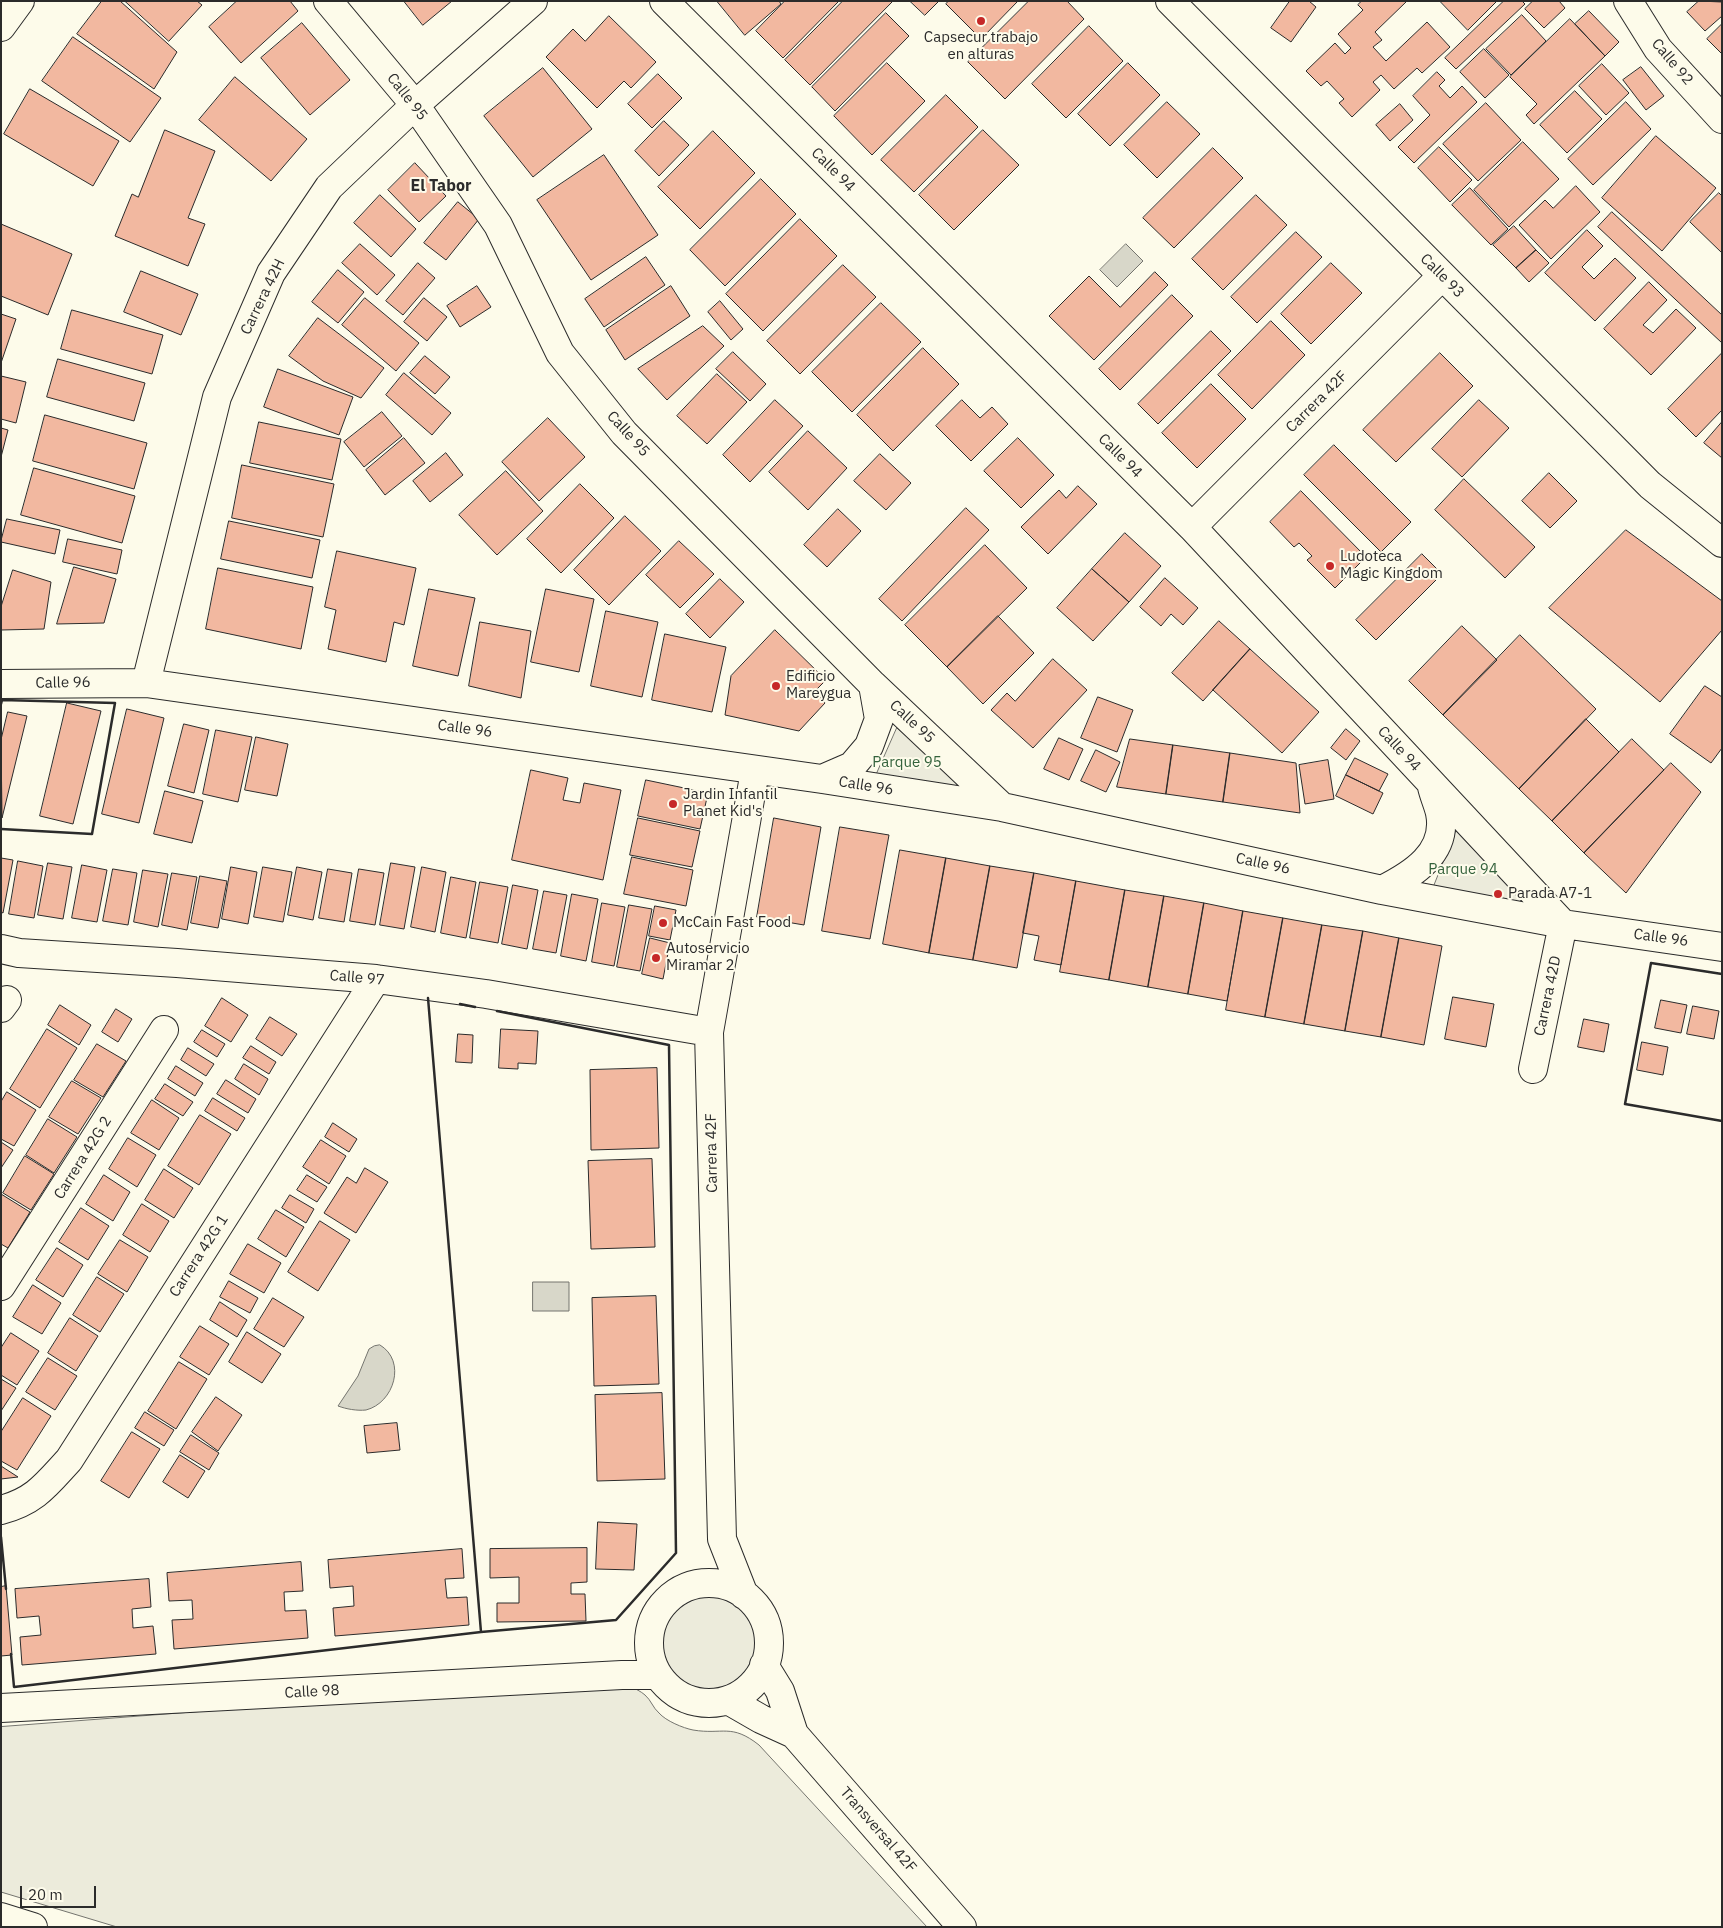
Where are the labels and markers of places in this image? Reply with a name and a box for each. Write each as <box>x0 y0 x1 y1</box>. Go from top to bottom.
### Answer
marker: Capsecur trabajo en alturas <box>975 15 987 27</box>
place label: Capsecur trabajo en alturas <box>924 29 1038 64</box>
place label: Ludoteca Magic Kingdom <box>1340 548 1443 583</box>
marker: Ludoteca Magic Kingdom <box>1324 560 1336 572</box>
place label: Edificio Mareygua <box>786 668 851 703</box>
marker: Edificio Mareygua <box>770 680 782 692</box>
place label: Jardin Infantil Planet Kid's <box>683 786 778 821</box>
marker: Jardin Infantil Planet Kid's <box>667 798 679 810</box>
place label: Parada A7-1 <box>1508 885 1592 903</box>
marker: Parada A7-1 <box>1492 888 1504 900</box>
place label: McCain Fast Food <box>673 914 791 932</box>
marker: McCain Fast Food <box>657 917 669 929</box>
place label: Autoservicio Miramar 2 <box>666 940 750 975</box>
marker: Autoservicio Miramar 2 <box>650 952 662 964</box>

